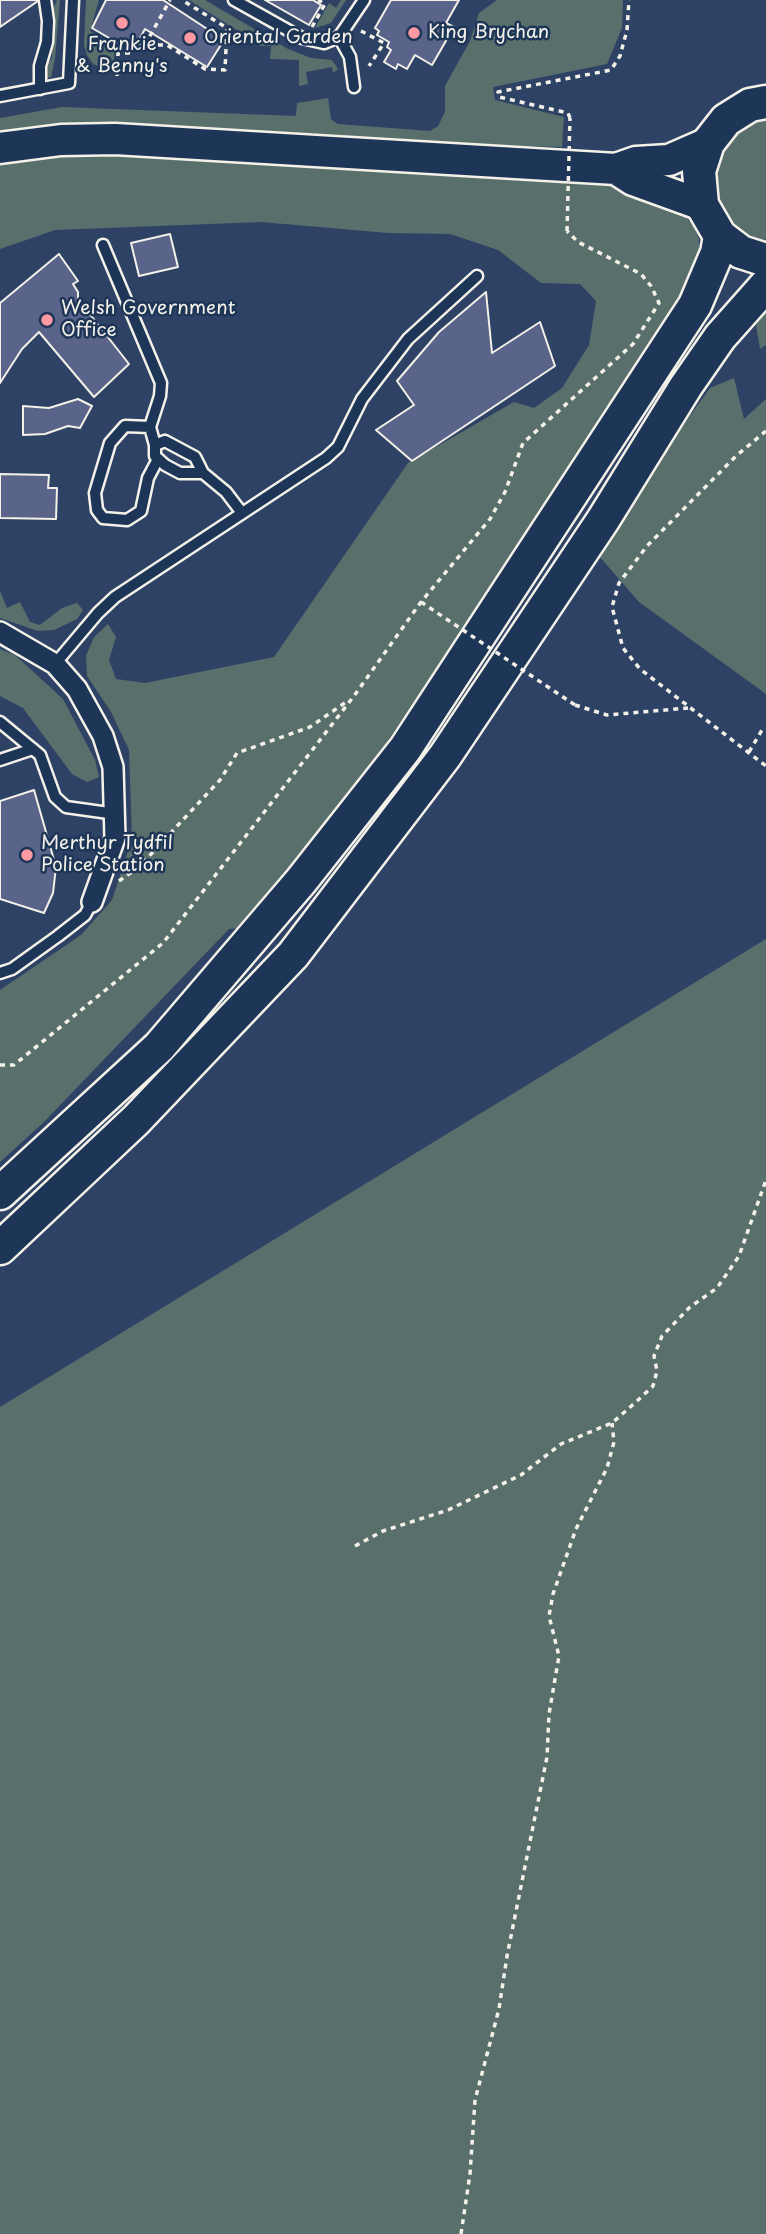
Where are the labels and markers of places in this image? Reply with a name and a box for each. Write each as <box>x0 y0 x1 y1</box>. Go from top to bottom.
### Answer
marker: Frankie & Benny's <box>114 15 130 31</box>
place label: King Brychan <box>428 22 549 44</box>
marker: King Brychan <box>406 25 422 41</box>
place label: Oriental Garden <box>204 27 353 49</box>
marker: Oriental Garden <box>182 30 198 46</box>
place label: Frankie & Benny's <box>76 34 168 78</box>
place label: Welsh Government Office <box>61 298 235 342</box>
marker: Welsh Government Office <box>39 312 55 328</box>
place label: Merthyr Tydfil Police Station <box>41 833 173 877</box>
marker: Merthyr Tydfil Police Station <box>19 847 35 863</box>

